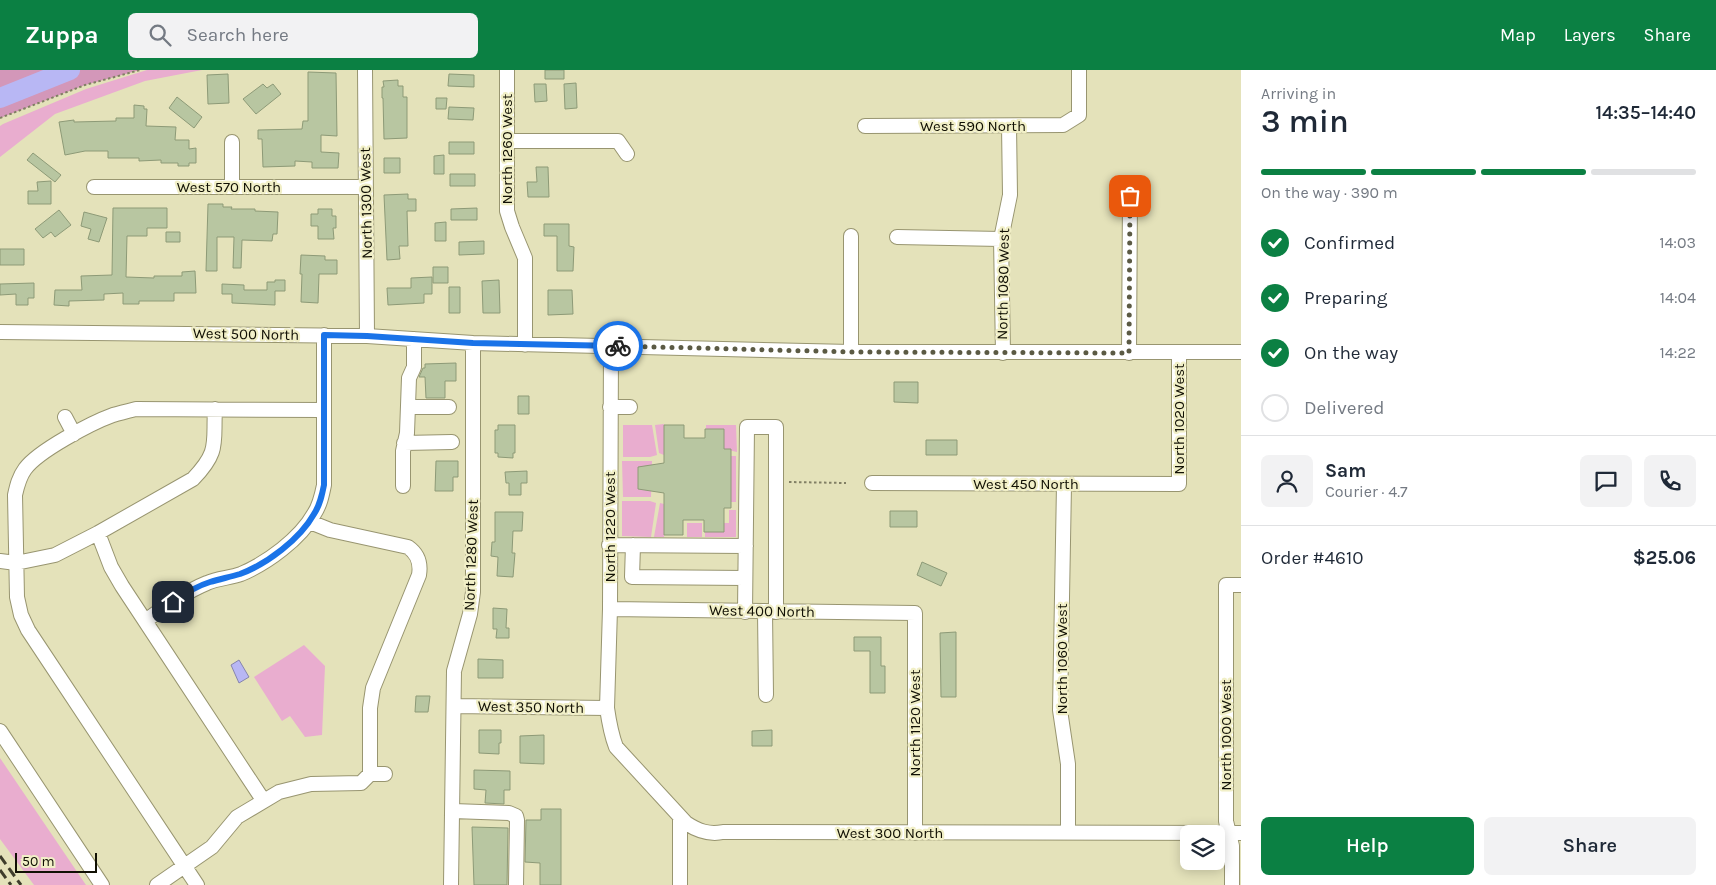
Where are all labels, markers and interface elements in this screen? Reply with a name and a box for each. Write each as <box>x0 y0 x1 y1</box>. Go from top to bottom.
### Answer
search box <box>128 13 478 58</box>
text: Zuppa <box>25 21 98 49</box>
icon: search <box>146 21 174 49</box>
text: Search here <box>186 24 289 46</box>
text: Map <box>1500 24 1536 46</box>
text: Layers <box>1564 24 1616 46</box>
text: Share <box>1644 24 1691 46</box>
text: Arriving in <box>1261 84 1336 103</box>
street label: North 1260 West <box>498 93 516 205</box>
text: 14:35–14:40 <box>1595 102 1696 124</box>
text: 3 min <box>1261 103 1349 140</box>
street label: West 590 North <box>920 117 1026 135</box>
street label: North 1300 West <box>356 147 376 259</box>
pin <box>1109 175 1151 217</box>
street label: West 570 North <box>177 178 281 196</box>
icon: bag <box>1116 182 1144 210</box>
text: On the way · 390 m <box>1261 183 1398 202</box>
street label: North 1080 West <box>993 228 1013 340</box>
icon: check <box>1261 229 1289 257</box>
text: Confirmed <box>1304 232 1395 254</box>
text: 14:03 <box>1659 233 1696 252</box>
icon: check <box>1261 284 1289 312</box>
text: Preparing <box>1304 287 1387 309</box>
text: 14:04 <box>1660 288 1696 307</box>
courier <box>593 321 643 371</box>
street label: West 500 North <box>193 324 299 344</box>
icon: bike <box>604 332 632 360</box>
icon: check <box>1261 339 1289 367</box>
text: On the way <box>1304 342 1398 364</box>
text: 14:22 <box>1660 343 1696 362</box>
street label: North 1020 West <box>1170 363 1188 475</box>
text: Delivered <box>1304 397 1384 419</box>
button: person <box>1261 455 1313 507</box>
button: chat <box>1580 455 1632 507</box>
button: phone <box>1644 455 1696 507</box>
text: Sam <box>1325 460 1366 482</box>
street label: North 1220 West <box>601 471 619 583</box>
street label: West 450 North <box>973 475 1079 493</box>
text: Courier · 4.7 <box>1325 482 1408 501</box>
street label: North 1280 West <box>460 499 482 611</box>
text: Order #4610 <box>1261 547 1363 569</box>
text: $25.06 <box>1633 547 1696 569</box>
pin <box>152 581 194 623</box>
icon: home <box>159 588 187 616</box>
street label: West 400 North <box>709 601 815 621</box>
street label: North 1060 West <box>1053 603 1071 715</box>
street label: North 1120 West <box>906 669 924 777</box>
street label: North 1000 West <box>1217 679 1235 791</box>
street label: West 350 North <box>478 697 584 717</box>
button: Help <box>1261 817 1474 875</box>
button: Share <box>1484 817 1696 875</box>
street label: West 300 North <box>837 824 943 842</box>
map controls <box>1180 825 1225 870</box>
button: layers <box>1180 825 1225 870</box>
scale bar <box>15 850 98 873</box>
text: 50 m <box>22 853 55 870</box>

